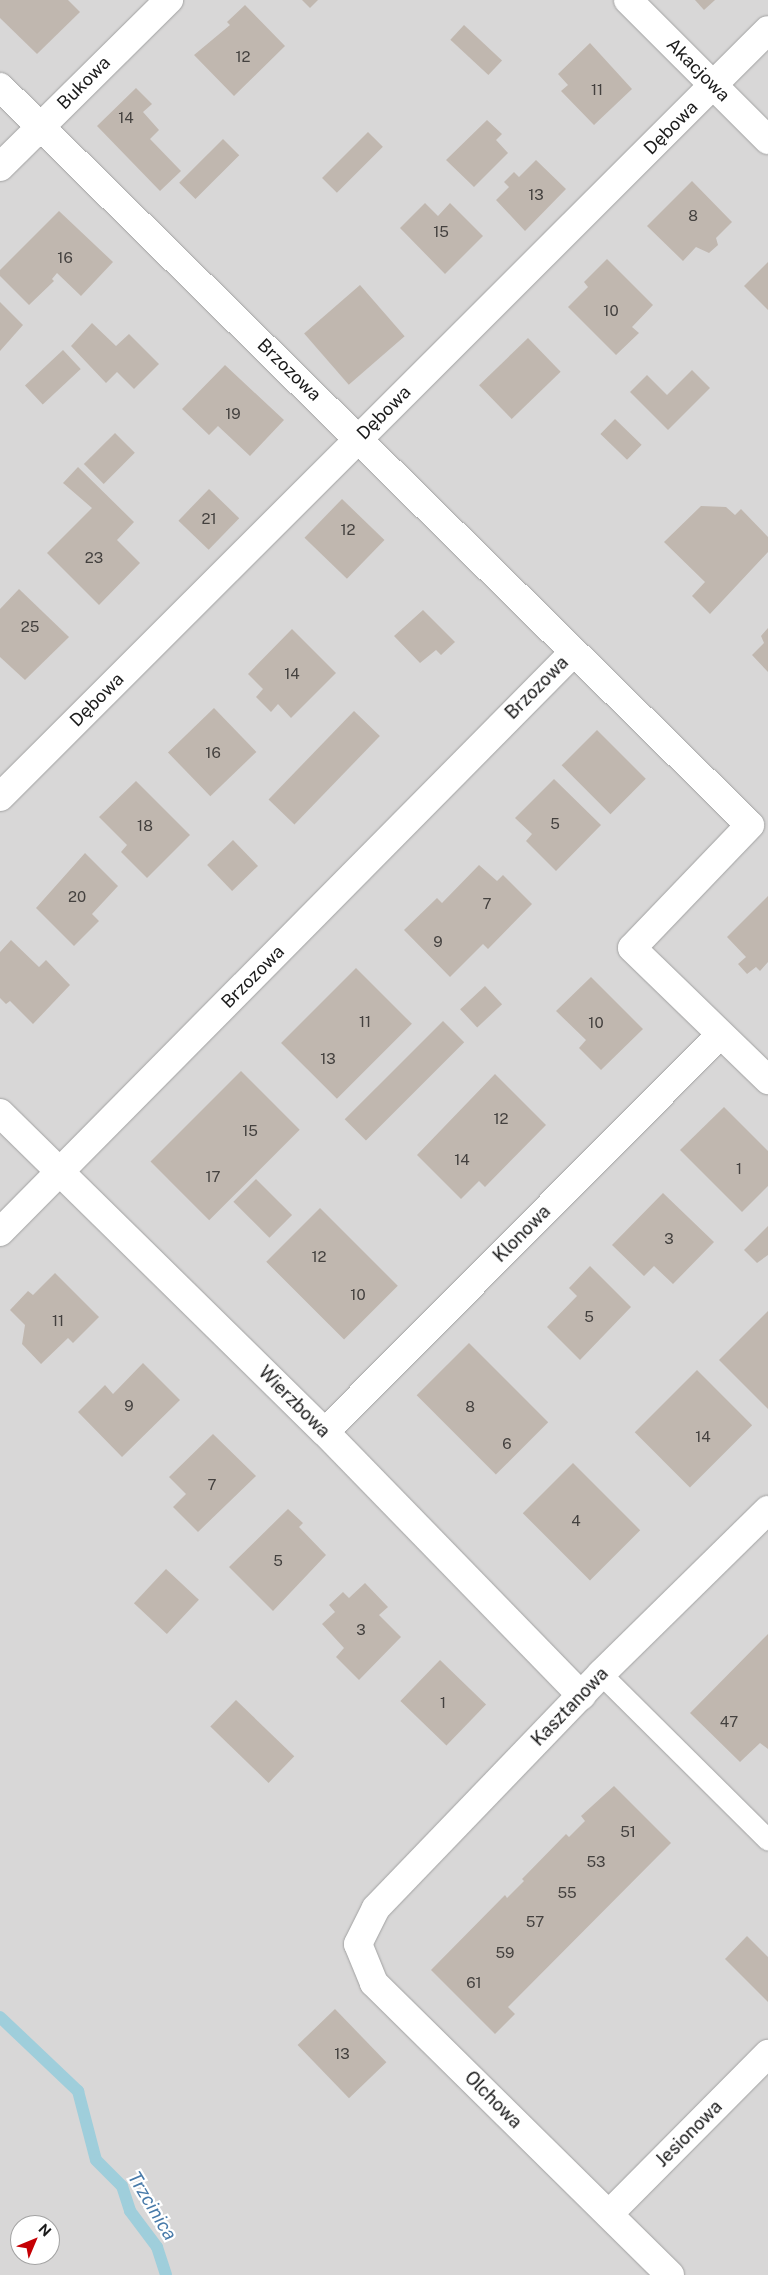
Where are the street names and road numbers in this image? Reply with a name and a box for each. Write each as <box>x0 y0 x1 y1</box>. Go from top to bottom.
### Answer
street label: Akacjowa <box>662 34 734 106</box>
street label: Bukowa <box>53 52 115 114</box>
street label: Dębowa <box>640 97 702 159</box>
street label: Brzozowa <box>253 334 325 406</box>
street label: Dębowa <box>353 382 415 444</box>
street label: Brzozowa <box>501 652 573 724</box>
street label: Dębowa <box>66 669 128 731</box>
street label: Brzozowa <box>217 941 289 1013</box>
street label: Klonowa <box>489 1201 555 1267</box>
street label: Wierzbowa <box>254 1362 334 1442</box>
street label: Kasztanowa <box>527 1663 613 1751</box>
street label: Olchowa <box>460 2067 526 2133</box>
street label: Jesionowa <box>651 2096 727 2172</box>

